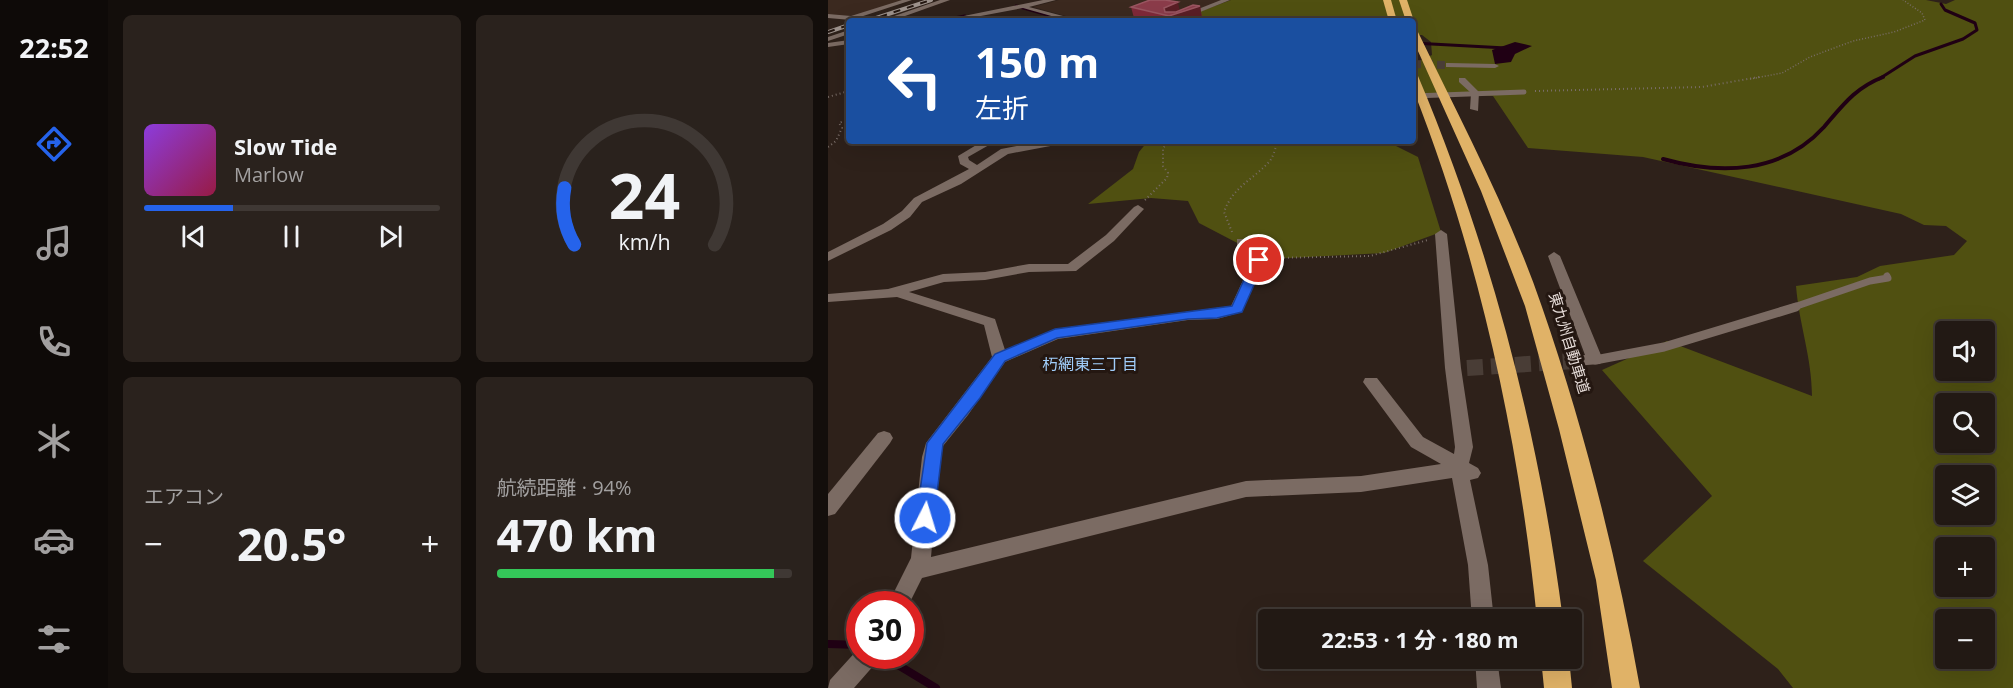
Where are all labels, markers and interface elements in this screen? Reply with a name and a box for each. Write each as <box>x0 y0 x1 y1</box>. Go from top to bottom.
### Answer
text: 22:52 <box>19 29 89 66</box>
text: 150 m <box>975 33 1099 90</box>
icon: left <box>876 42 954 120</box>
text: 左折 <box>975 89 1029 126</box>
icon: directions <box>33 123 75 165</box>
text: Slow Tide <box>234 131 337 161</box>
text: 24 <box>609 153 680 238</box>
text: Marlow <box>234 161 304 188</box>
icon: previous <box>177 220 210 253</box>
icon: pause <box>275 220 308 253</box>
icon: next <box>374 220 407 253</box>
icon: music <box>33 222 75 264</box>
text: km/h <box>618 228 670 257</box>
pin <box>1233 234 1284 285</box>
icon: arrive <box>1242 243 1275 276</box>
street label: 東九州自動車道 <box>1545 290 1595 396</box>
icon: phone <box>33 321 75 363</box>
map controls <box>1935 321 1995 669</box>
button: sound <box>1935 321 1995 381</box>
district label: 朽網東三丁目 <box>1042 353 1138 375</box>
button: search <box>1935 393 1995 453</box>
icon: climate <box>33 420 75 462</box>
button: layers <box>1935 465 1995 525</box>
text: 航続距離 · 94% <box>497 474 632 501</box>
text: エアコン <box>144 483 224 510</box>
position arrow <box>893 486 957 550</box>
text: 470 km <box>497 504 657 565</box>
text: 20.5° <box>237 513 346 574</box>
icon: car <box>33 519 75 561</box>
text: − <box>144 521 163 566</box>
text: + <box>421 521 439 566</box>
button: + <box>1935 537 1995 597</box>
speed limit sign: 30 <box>846 591 924 669</box>
button: − <box>1935 609 1995 669</box>
icon: filters <box>33 618 75 660</box>
text: 22:53 · 1 分 · 180 m <box>1321 624 1519 654</box>

